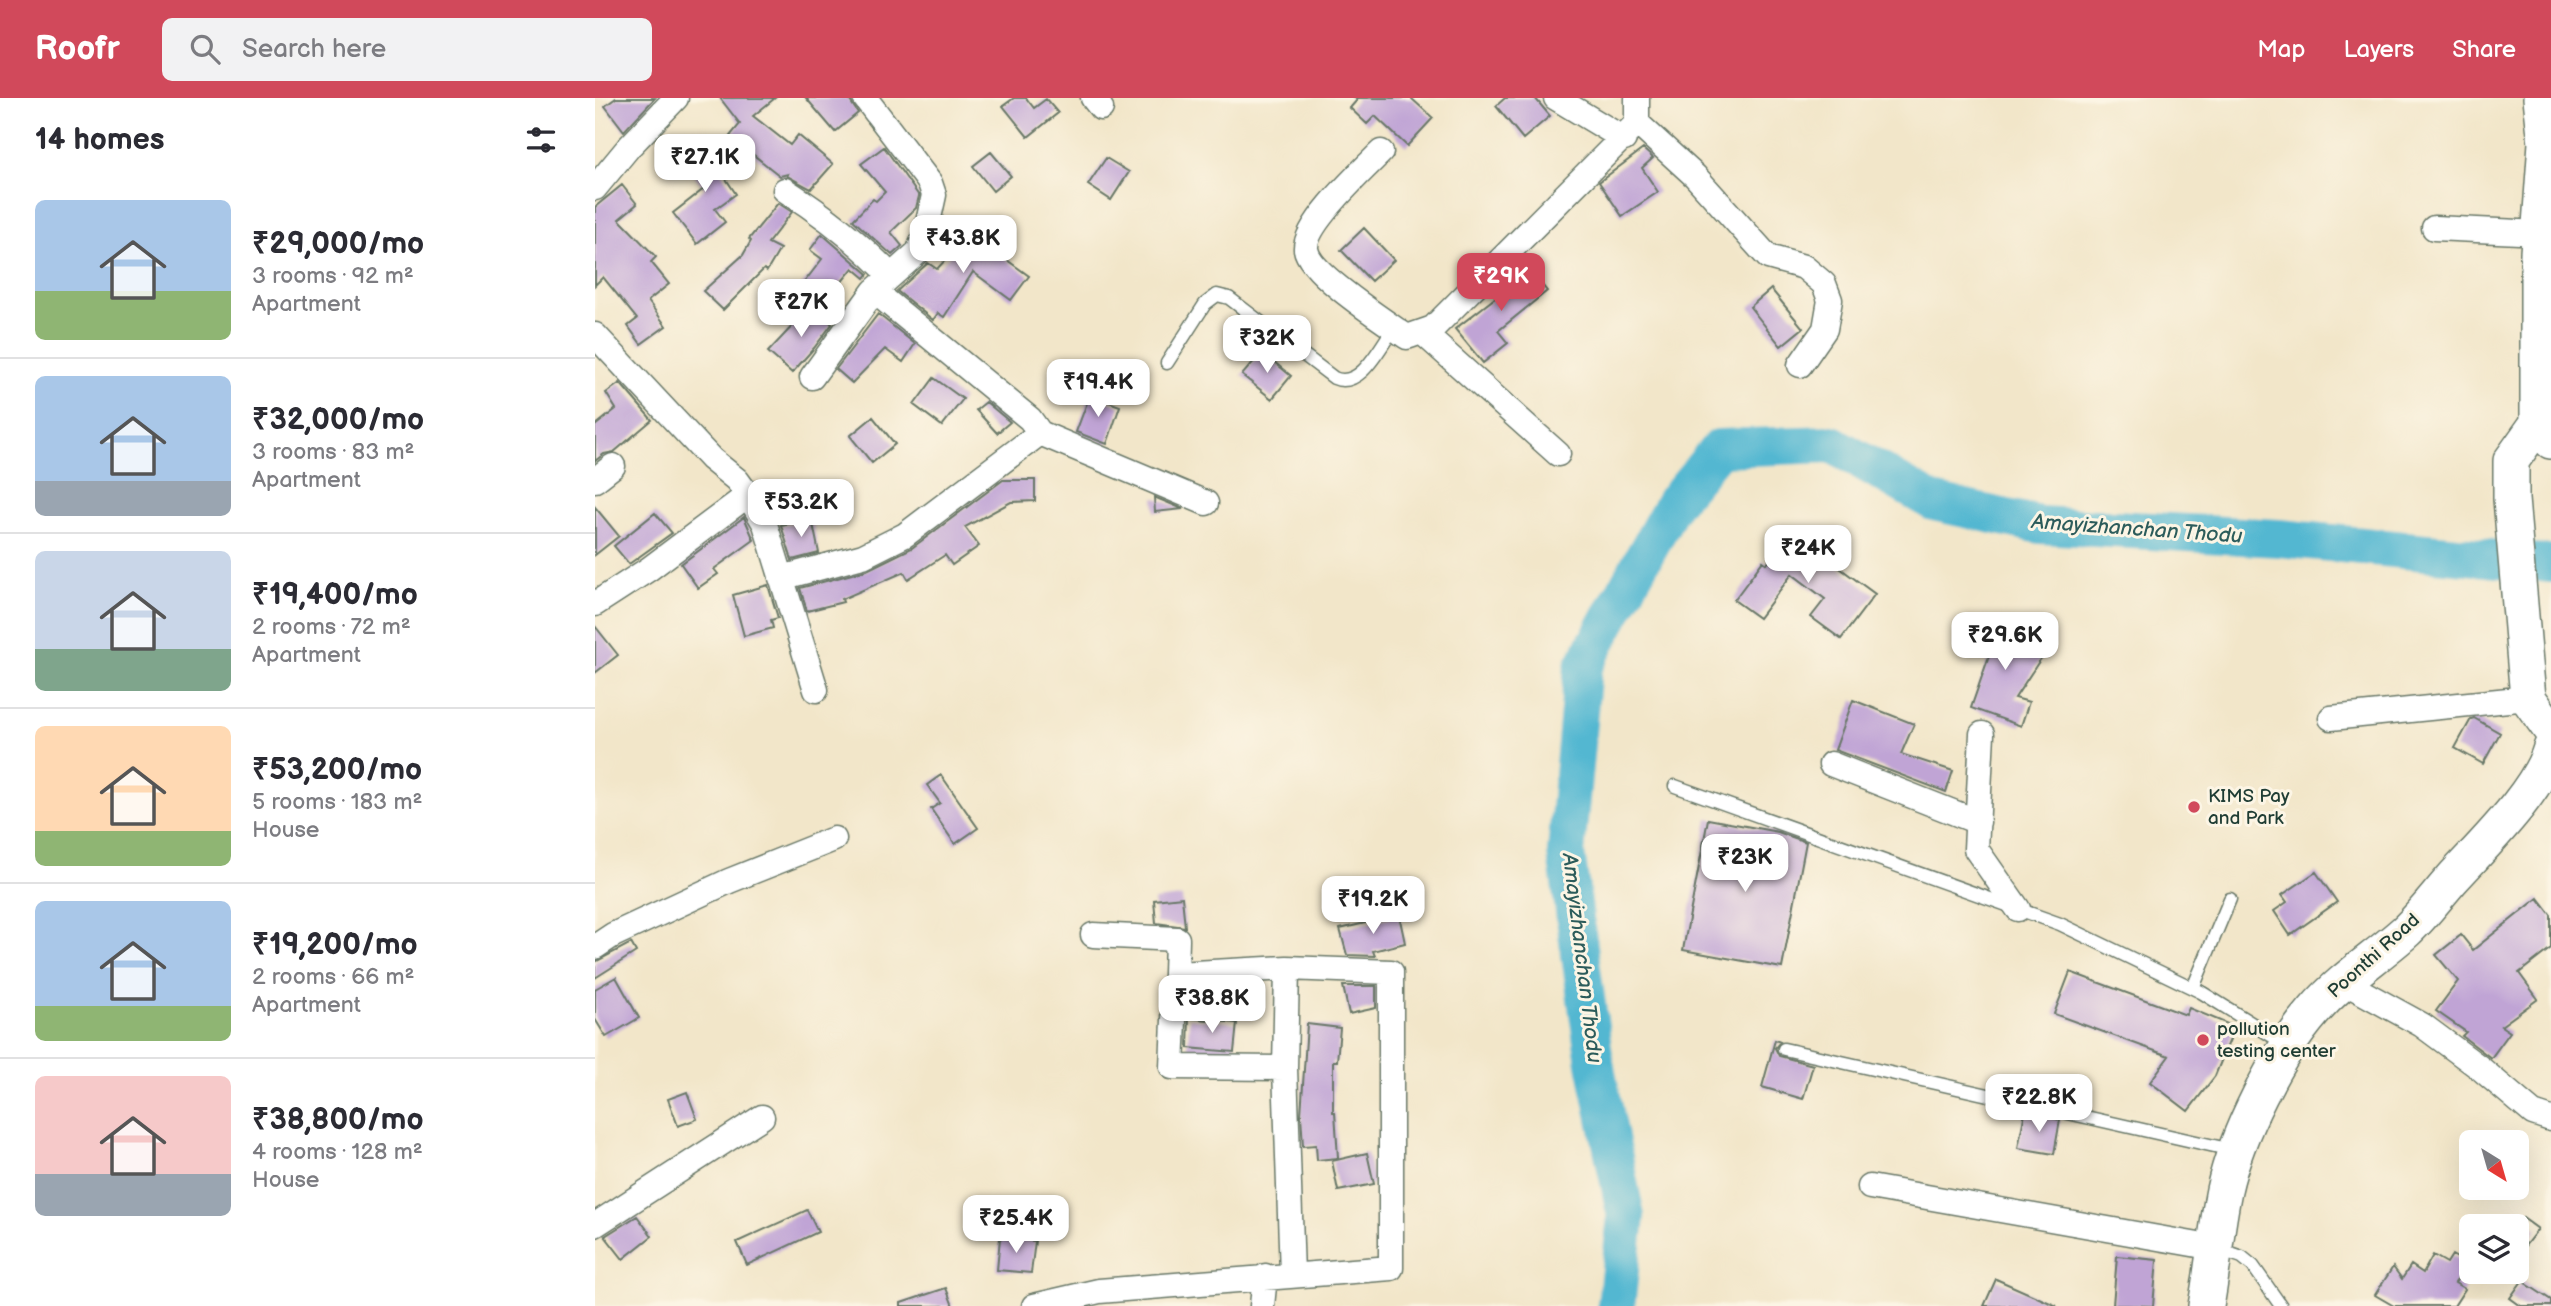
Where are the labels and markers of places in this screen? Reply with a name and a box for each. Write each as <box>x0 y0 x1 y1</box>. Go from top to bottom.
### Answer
pin: ₹27.1K <box>648 134 762 194</box>
pin: ₹43.8K <box>906 216 1020 275</box>
pin: ₹29K <box>1460 254 1542 313</box>
pin: ₹27K <box>760 280 842 339</box>
pin: ₹32K <box>1226 316 1308 375</box>
pin: ₹19.4K <box>1041 360 1155 419</box>
pin: ₹53.2K <box>744 480 858 539</box>
pin: ₹24K <box>1767 526 1849 585</box>
pin: ₹29.6K <box>1948 612 2062 672</box>
place label: KIMS Pay and Park <box>2208 785 2290 830</box>
marker: KIMS Pay and Park <box>2186 799 2202 815</box>
pin: ₹23K <box>1704 834 1786 894</box>
pin: ₹19.2K <box>1316 876 1430 936</box>
pin: ₹38.8K <box>1155 976 1269 1035</box>
place label: pollution testing center <box>2217 1018 2337 1063</box>
marker: pollution testing center <box>2195 1032 2211 1048</box>
pin: ₹22.8K <box>1982 1074 2096 1134</box>
pin: ₹25.4K <box>959 1196 1073 1255</box>

